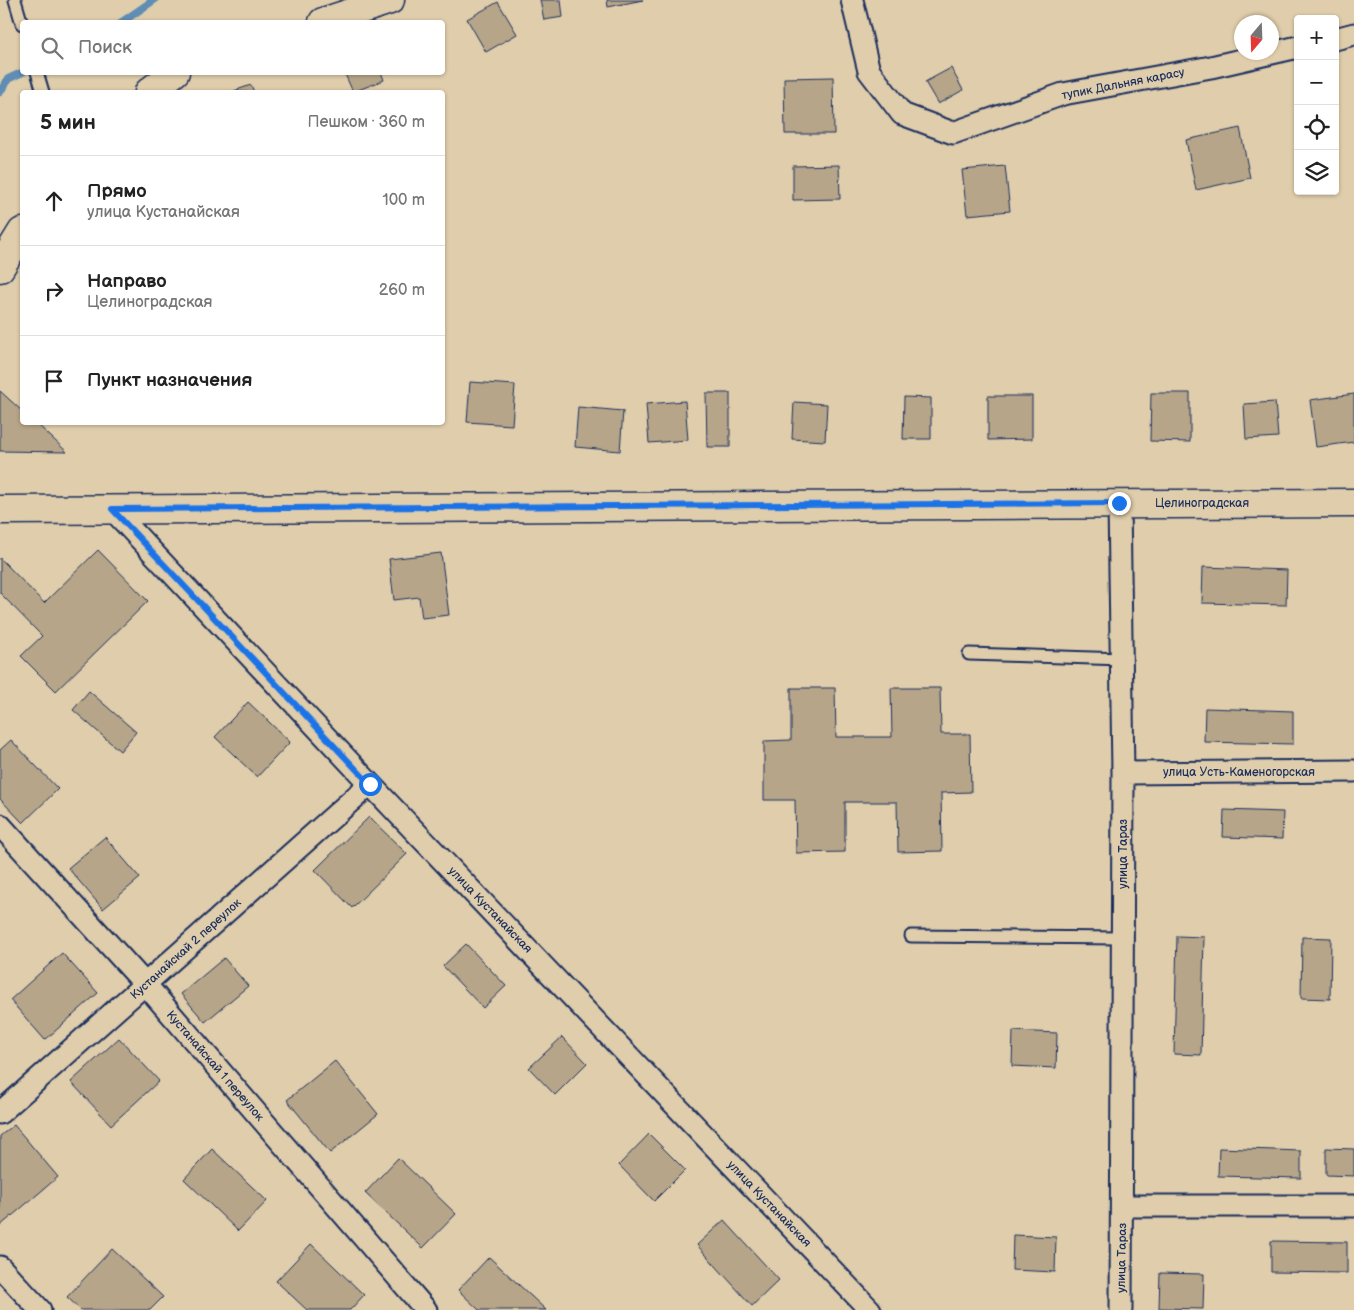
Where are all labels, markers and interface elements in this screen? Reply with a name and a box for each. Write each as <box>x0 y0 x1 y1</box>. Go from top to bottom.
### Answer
north arrow <box>1234 15 1279 60</box>
map controls <box>1294 15 1339 195</box>
button: + <box>1294 15 1339 60</box>
search box <box>20 20 445 75</box>
icon: search <box>38 34 66 62</box>
text: Поиск <box>78 36 132 59</box>
button: − <box>1294 60 1339 105</box>
street label: тупик Дальняя карасу <box>1060 65 1186 103</box>
button: locate <box>1294 105 1339 150</box>
text: 5 мин <box>40 110 96 135</box>
text: Пешком · 360 m <box>308 113 425 132</box>
button: layers <box>1294 150 1339 195</box>
text: Прямо <box>87 180 147 203</box>
icon: ahead <box>40 187 68 215</box>
text: 100 m <box>382 191 425 210</box>
text: улица Кустанайская <box>87 203 240 222</box>
text: Направо <box>87 270 167 293</box>
icon: right <box>40 277 68 305</box>
text: 260 m <box>379 281 425 300</box>
text: Целиноградская <box>87 293 213 312</box>
icon: arrive <box>40 367 68 395</box>
text: Пункт назначения <box>87 369 252 392</box>
route end <box>1108 492 1131 515</box>
street label: Целиноградская <box>1155 496 1249 511</box>
street label: улица Усть-Каменогорская <box>1163 765 1315 780</box>
route start <box>359 773 382 796</box>
street label: улица Тараз <box>1116 819 1131 889</box>
street label: улица Кустанайская <box>445 864 535 957</box>
street label: Кустанайскай 2 переулок <box>127 895 245 1003</box>
street label: Кустанайскай 1 переулок <box>163 1008 267 1125</box>
street label: улица Кустанайская <box>724 1158 814 1251</box>
street label: улица Тараз <box>1114 1223 1130 1293</box>

